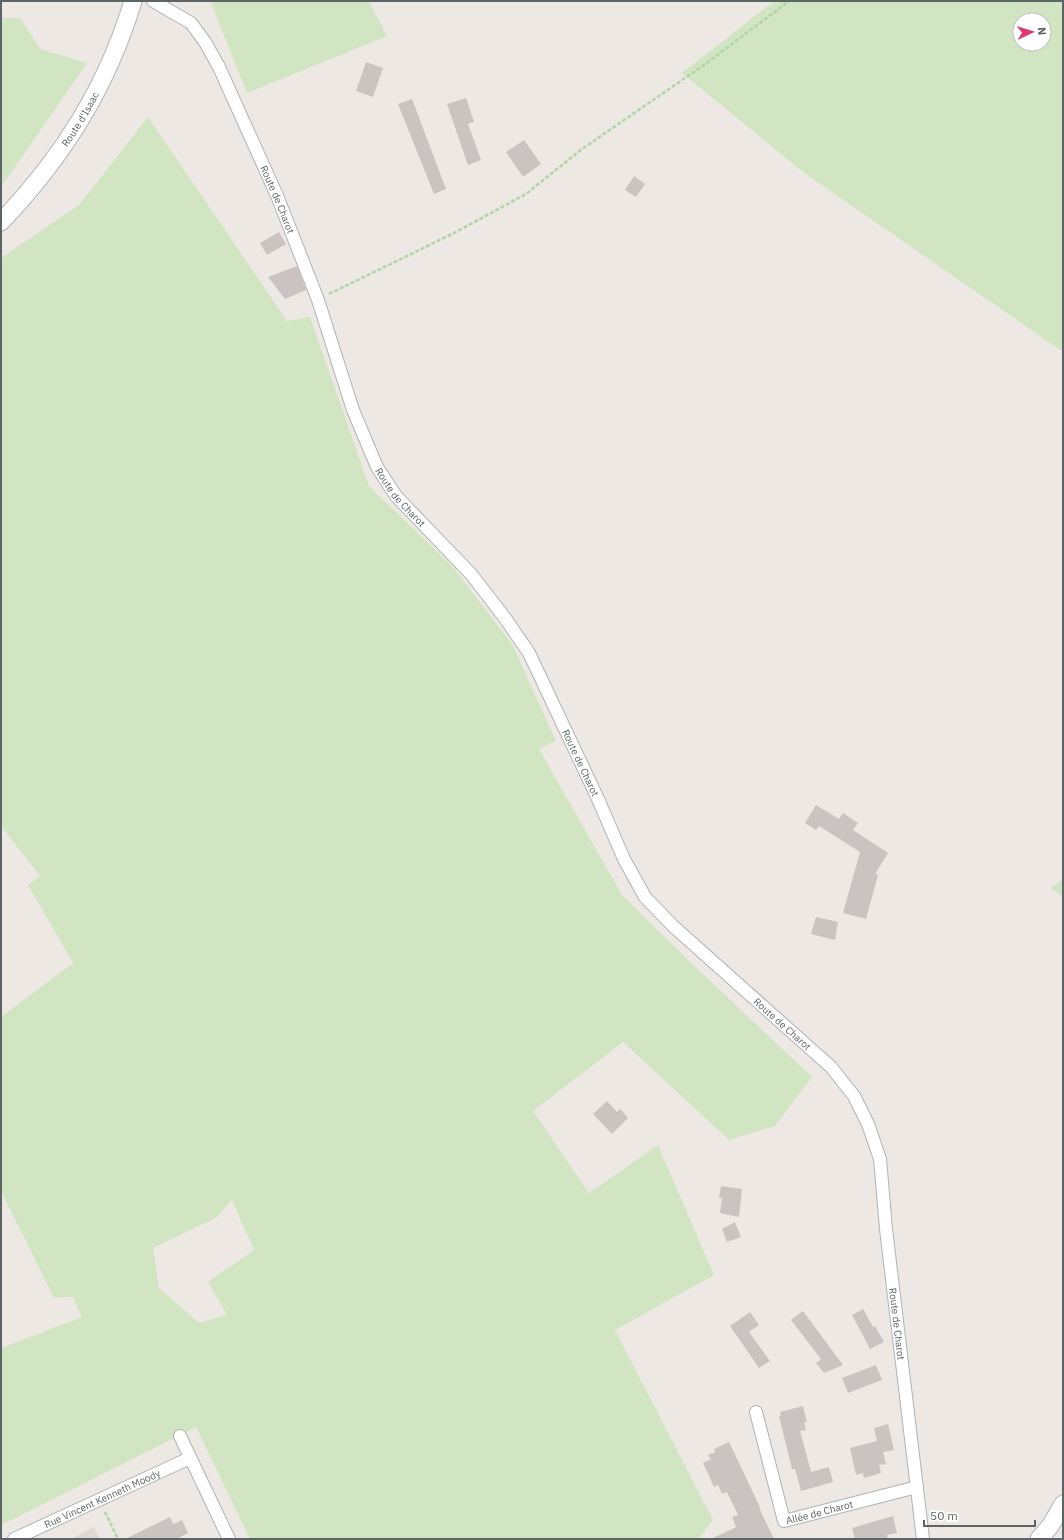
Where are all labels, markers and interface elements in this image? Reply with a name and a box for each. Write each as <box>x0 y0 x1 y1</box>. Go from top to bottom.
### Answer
north arrow <box>1012 12 1052 52</box>
text: N <box>1035 27 1049 36</box>
street label: Route d'Isaac <box>58 90 101 149</box>
street label: Route de Charot <box>258 163 298 236</box>
street label: Route de Charot <box>373 465 429 530</box>
street label: Route de Charot <box>559 727 602 799</box>
street label: Route de Charot <box>751 995 814 1053</box>
street label: Route de Charot <box>887 1287 908 1361</box>
street label: Rue Vincent Kenneth Moody <box>42 1466 162 1531</box>
street label: Allée de Charot <box>784 1497 855 1527</box>
scale bar <box>924 1502 1035 1528</box>
text: 50 m <box>930 1508 958 1523</box>

